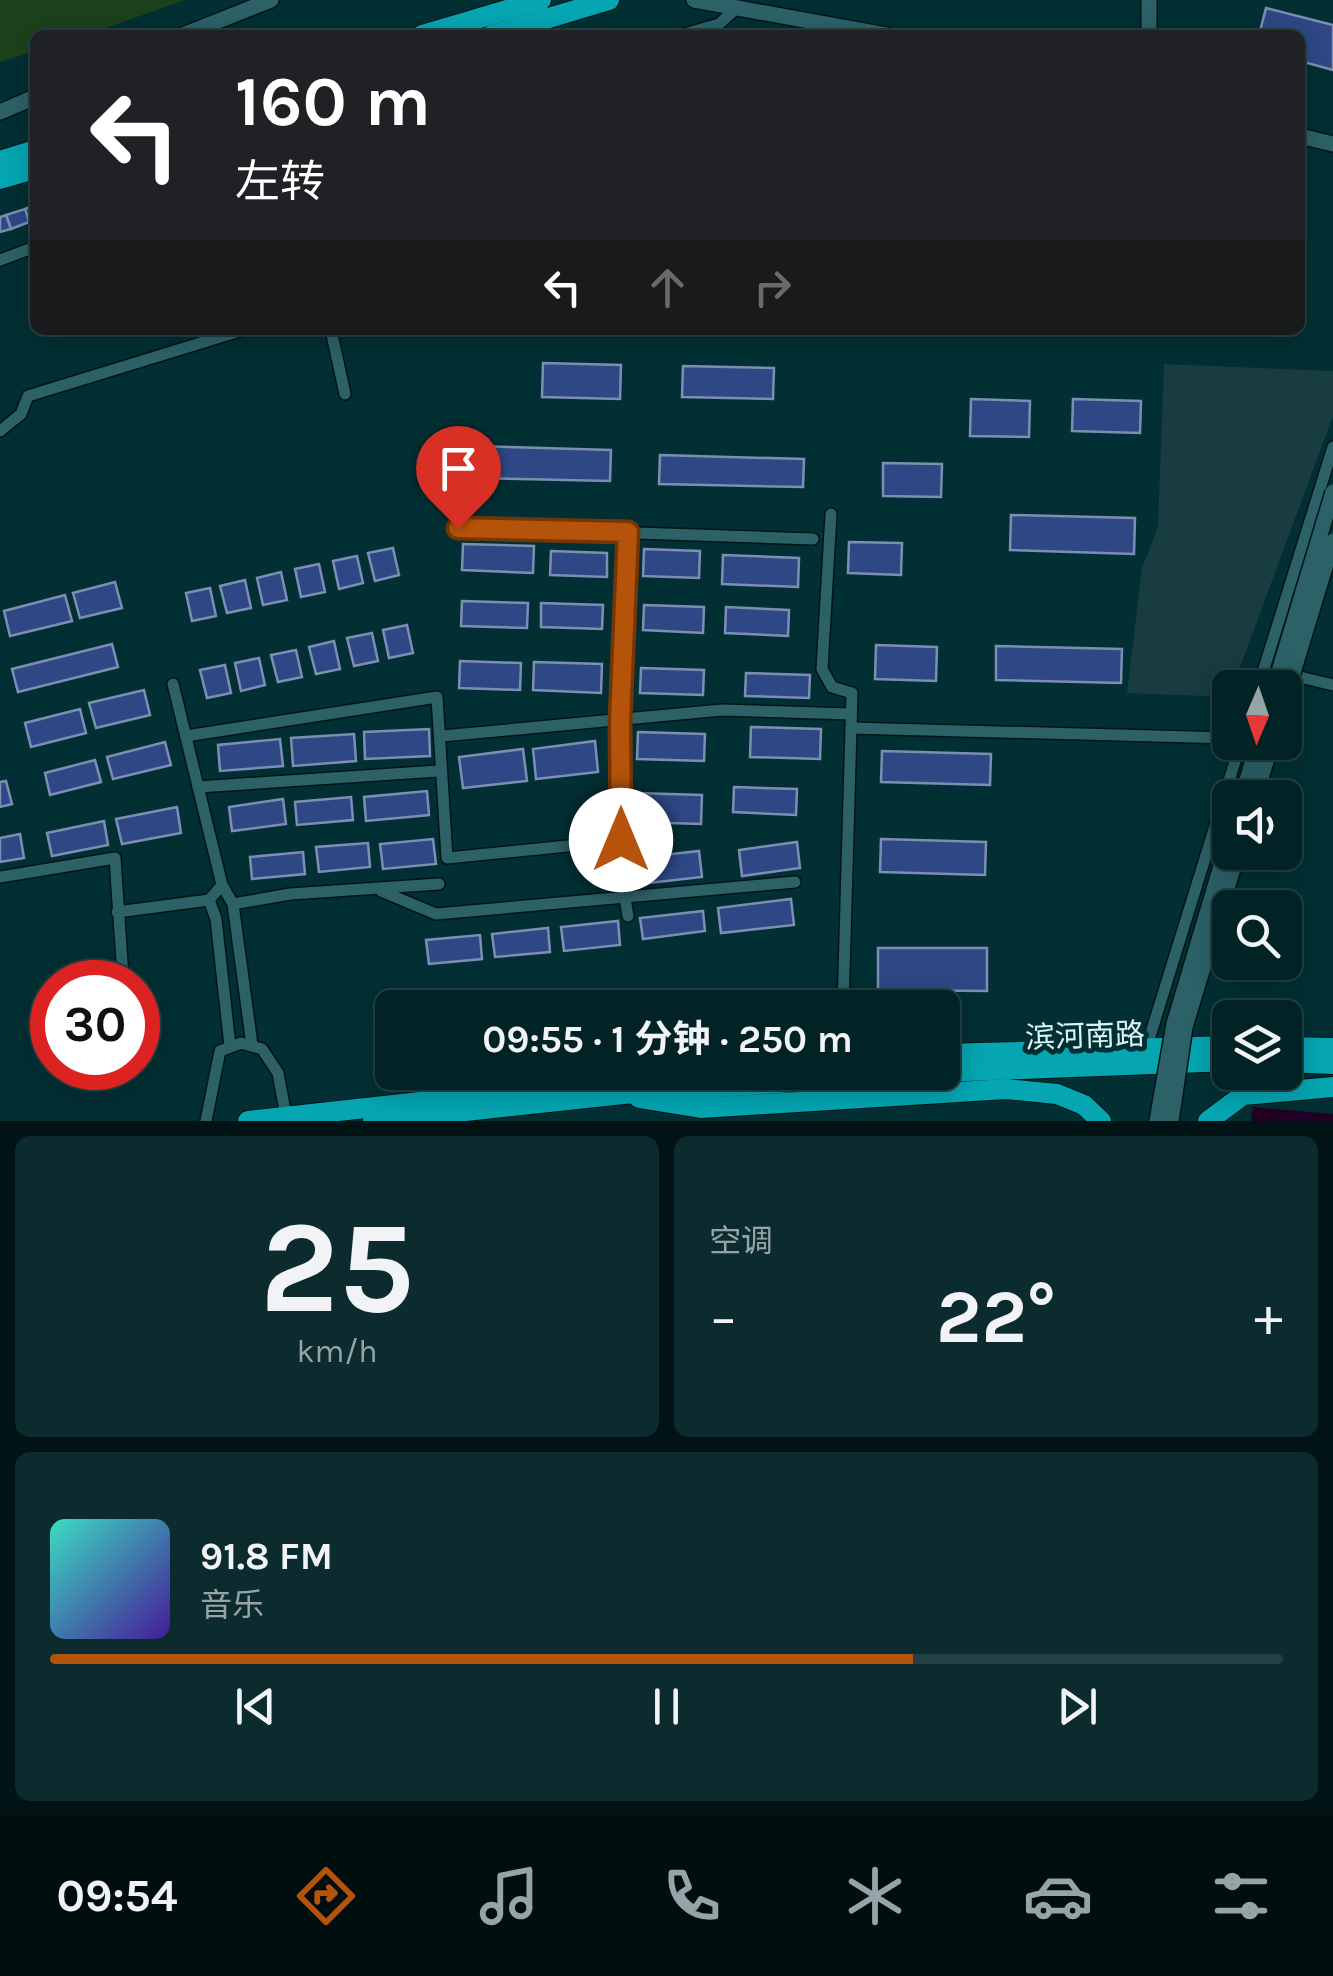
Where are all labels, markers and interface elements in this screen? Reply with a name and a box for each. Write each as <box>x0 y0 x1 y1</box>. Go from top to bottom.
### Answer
text: 160 m <box>235 61 431 143</box>
icon: left <box>70 70 200 200</box>
text: 左转 <box>235 156 325 208</box>
icon: left <box>535 260 590 315</box>
icon: ahead <box>640 260 695 315</box>
icon: right <box>745 260 800 315</box>
pin <box>416 426 501 529</box>
icon: arrive <box>431 441 486 496</box>
north arrow <box>1212 670 1302 760</box>
map controls <box>1212 670 1302 1090</box>
button: sound <box>1212 780 1302 870</box>
position arrow <box>569 788 673 892</box>
button: search <box>1212 890 1302 980</box>
speed limit sign: 30 <box>30 960 160 1090</box>
button: layers <box>1212 1000 1302 1090</box>
street label: 滨河南路 <box>1024 1016 1146 1056</box>
text: 09:55 · 1 分钟 · 250 m <box>482 1017 853 1062</box>
text: 25 <box>260 1192 414 1344</box>
text: 空调 <box>709 1223 773 1260</box>
text: 22° <box>936 1273 1056 1361</box>
text: − <box>709 1285 738 1349</box>
text: + <box>1254 1285 1283 1349</box>
text: km/h <box>296 1333 378 1370</box>
text: 91.8 FM <box>200 1534 333 1579</box>
text: 音乐 <box>200 1587 264 1624</box>
icon: previous <box>228 1679 283 1734</box>
icon: pause <box>639 1679 694 1734</box>
icon: next <box>1050 1679 1105 1734</box>
icon: directions <box>291 1861 361 1931</box>
icon: music <box>474 1861 544 1931</box>
icon: phone <box>657 1861 727 1931</box>
icon: climate <box>840 1861 910 1931</box>
icon: car <box>1023 1861 1093 1931</box>
icon: filters <box>1206 1861 1276 1931</box>
text: 09:54 <box>57 1870 178 1922</box>

